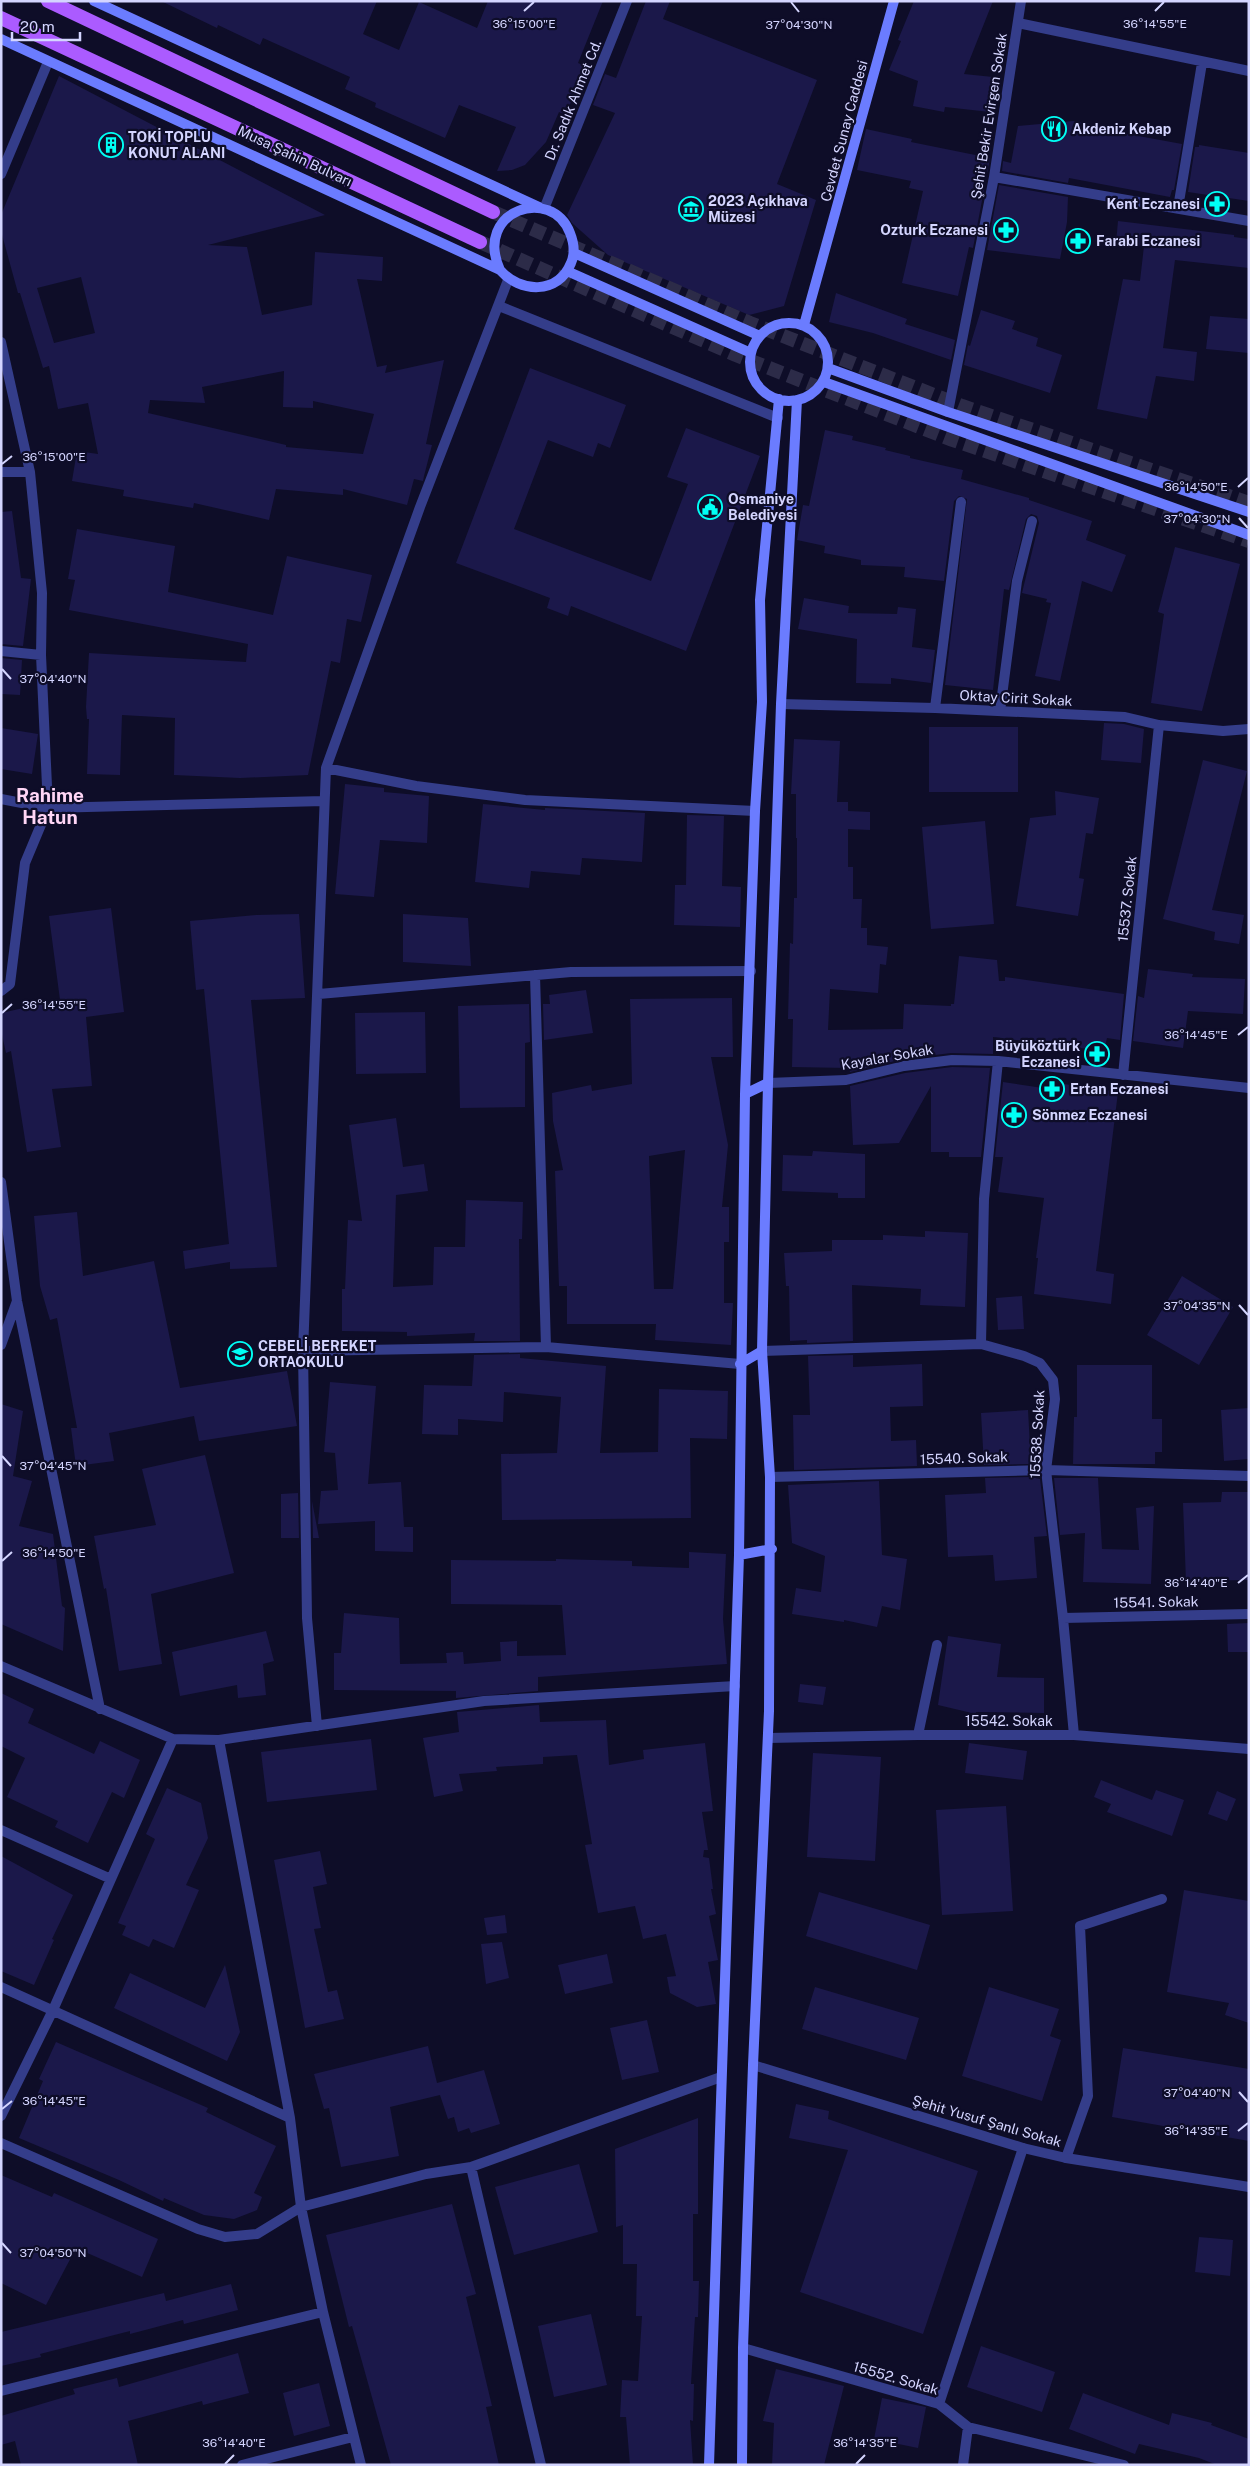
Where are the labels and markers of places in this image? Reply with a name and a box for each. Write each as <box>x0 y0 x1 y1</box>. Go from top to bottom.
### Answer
restaurant icon: Akdeniz Kebap <box>1041 116 1067 142</box>
place label: Akdeniz Kebap <box>1072 121 1171 137</box>
place label: TOKİ TOPLU KONUT ALANI <box>128 128 225 161</box>
building icon: TOKİ TOPLU KONUT ALANI <box>98 132 124 158</box>
pharmacy icon: Kent Eczanesi <box>1204 191 1230 217</box>
place label: 2023 Açıkhava Müzesi <box>708 193 808 225</box>
museum icon: 2023 Açıkhava Müzesi <box>678 196 704 222</box>
place label: Kent Eczanesi <box>1106 196 1200 212</box>
pharmacy icon: Ozturk Eczanesi <box>993 217 1019 243</box>
place label: Ozturk Eczanesi <box>880 222 988 238</box>
pharmacy icon: Farabi Eczanesi <box>1065 228 1091 254</box>
place label: Farabi Eczanesi <box>1096 233 1200 249</box>
place label: Osmaniye Belediyesi <box>728 491 797 523</box>
public building icon: Osmaniye Belediyesi <box>697 494 723 520</box>
place label: Büyüköztürk Eczanesi <box>995 1038 1080 1070</box>
pharmacy icon: Büyüköztürk Eczanesi <box>1084 1041 1110 1067</box>
pharmacy icon: Ertan Eczanesi <box>1039 1076 1065 1102</box>
place label: Ertan Eczanesi <box>1070 1081 1169 1097</box>
pharmacy icon: Sönmez Eczanesi <box>1001 1102 1027 1128</box>
place label: Sönmez Eczanesi <box>1032 1107 1147 1123</box>
place label: CEBELİ BEREKET ORTAOKULU <box>258 1337 377 1370</box>
school or university icon: CEBELİ BEREKET ORTAOKULU <box>227 1341 253 1367</box>

